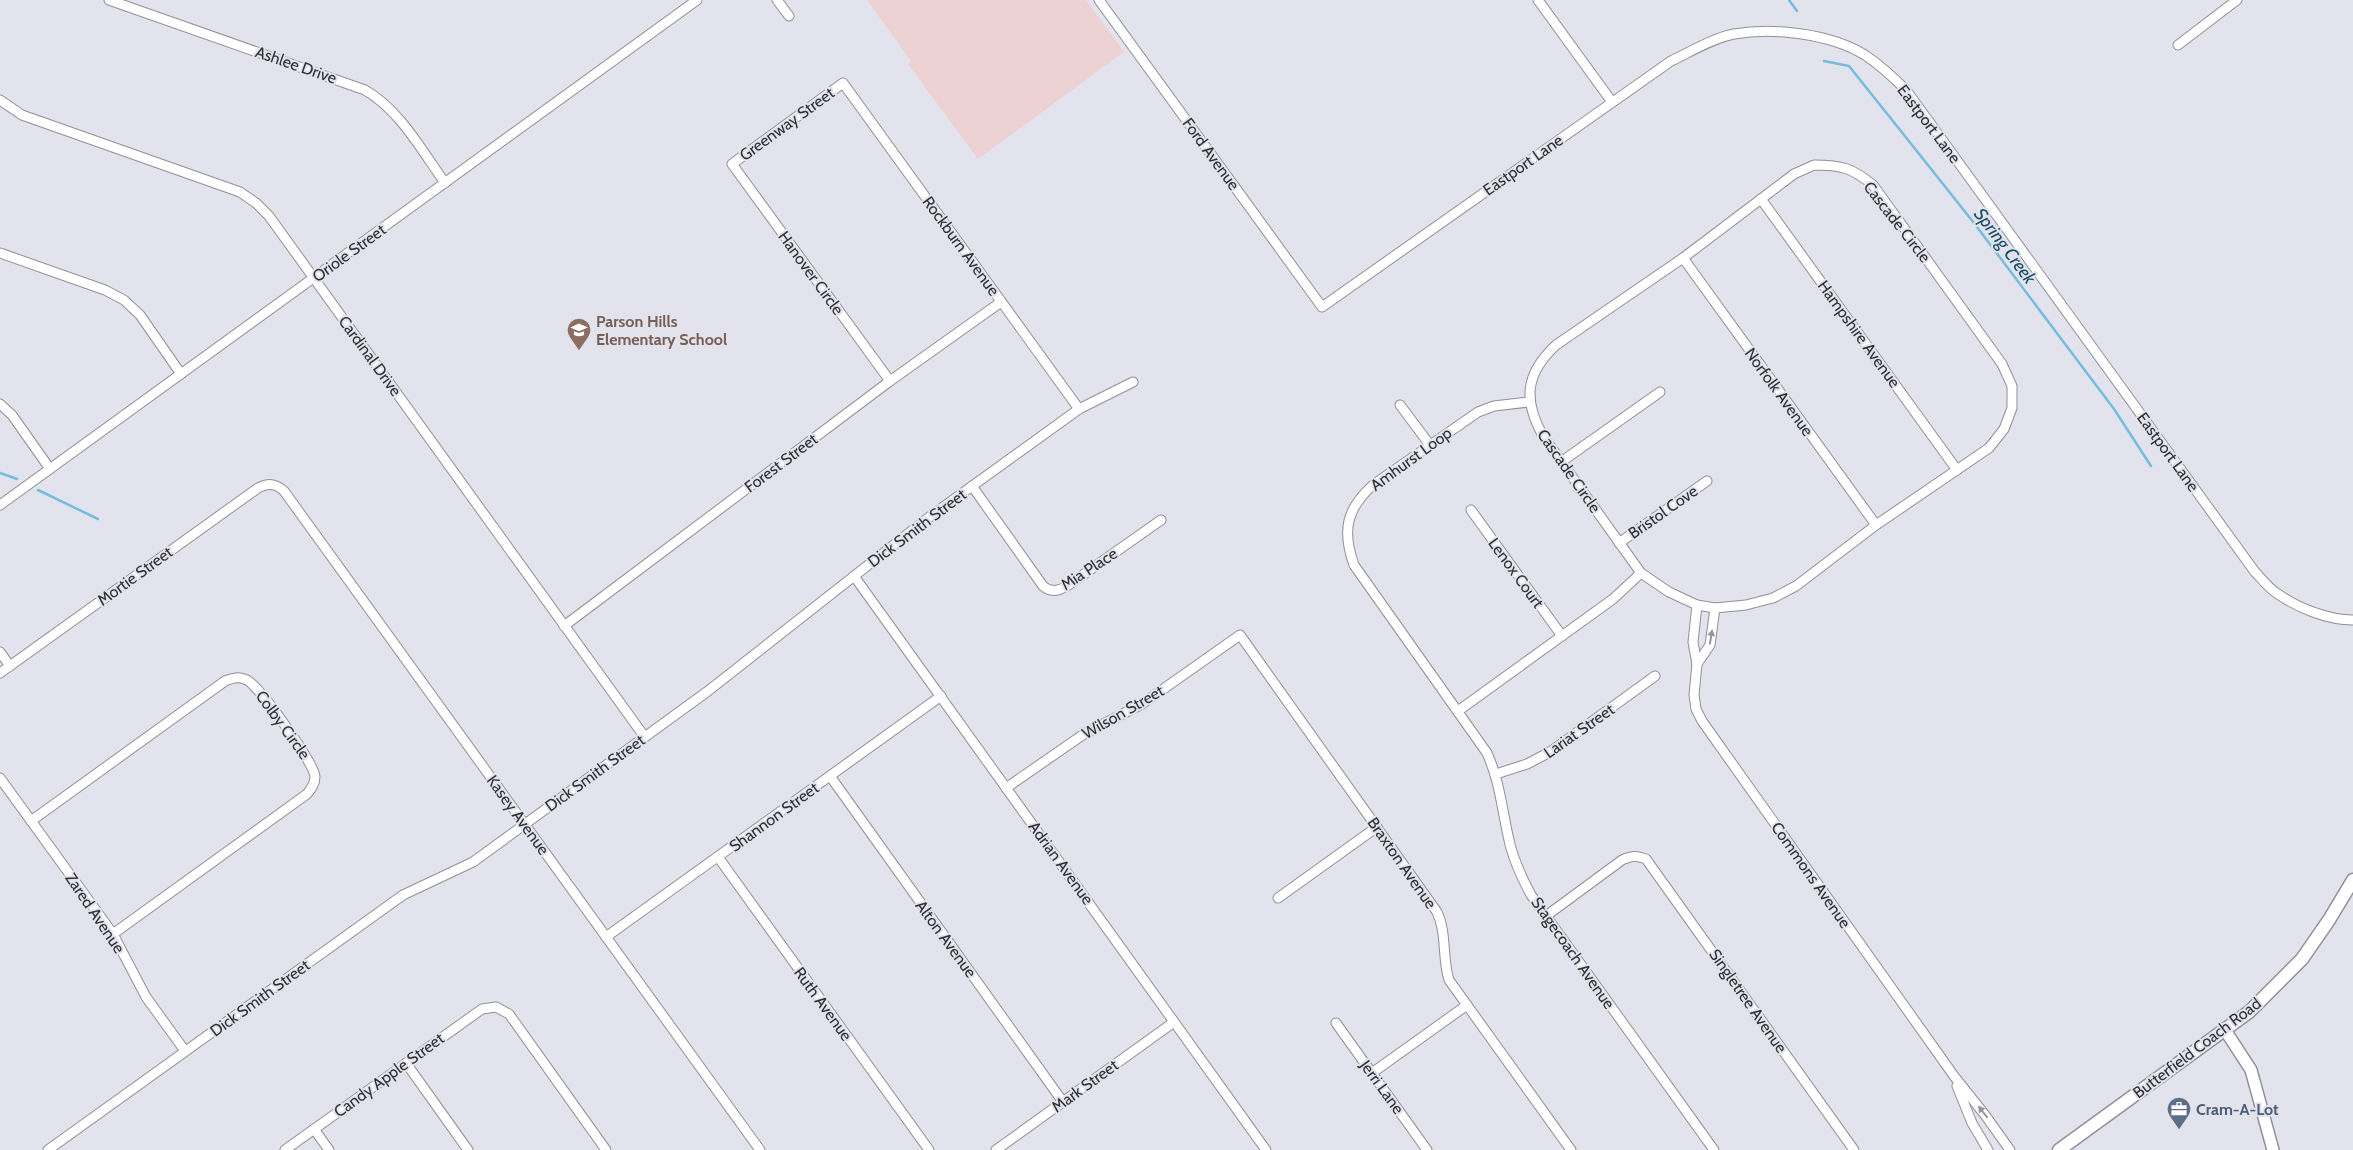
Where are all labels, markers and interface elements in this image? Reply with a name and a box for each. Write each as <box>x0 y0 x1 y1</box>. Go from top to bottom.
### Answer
street label: Ashlee Drive <box>253 42 339 88</box>
street label: Eastport Lane <box>1893 81 1965 167</box>
street label: Greenway Street <box>736 83 839 165</box>
street label: Ford Avenue <box>1178 114 1244 194</box>
street label: Eastport Lane <box>1479 131 1567 199</box>
street label: Cascade Circle <box>1859 178 1935 266</box>
street label: Rockburn Avenue <box>919 193 1003 299</box>
water label: Spring Creek <box>1969 204 2041 289</box>
street label: Oriole Street <box>309 220 390 286</box>
street label: Hanover Circle <box>774 227 848 319</box>
street label: Hampshire Avenue <box>1814 277 1904 391</box>
street label: Cardinal Drive <box>335 312 405 400</box>
place label: Parson Hills Elementary School <box>596 312 727 349</box>
school or university icon: Parson Hills Elementary School <box>566 317 592 351</box>
street label: Norfolk Avenue <box>1741 344 1817 440</box>
street label: Eastport Lane <box>2133 409 2203 495</box>
street label: Amhurst Loop <box>1367 423 1455 495</box>
street label: Cascade Circle <box>1533 426 1605 516</box>
street label: Forest Street <box>741 429 822 497</box>
street label: Bristol Cove <box>1625 481 1701 543</box>
street label: Dick Smith Street <box>864 484 970 571</box>
street label: Lenox Court <box>1484 534 1548 612</box>
street label: Mortie Street <box>94 542 177 610</box>
street label: Mia Place <box>1057 544 1121 594</box>
one-way arrow <box>1707 629 1715 645</box>
street label: Wilson Street <box>1079 681 1168 743</box>
street label: Colby Circle <box>252 687 314 763</box>
street label: Lariat Street <box>1540 699 1618 762</box>
street label: Dick Smith Street <box>542 730 649 815</box>
street label: Kasey Avenue <box>483 771 553 859</box>
street label: Shannon Street <box>726 778 823 856</box>
street label: Braxton Avenue <box>1364 814 1440 912</box>
street label: Adrian Avenue <box>1025 818 1097 908</box>
street label: Commons Avenue <box>1767 818 1855 932</box>
street label: Zared Avenue <box>61 869 129 957</box>
street label: Stagecoach Avenue <box>1527 893 1619 1013</box>
street label: Alton Avenue <box>912 897 980 981</box>
street label: Singletree Avenue <box>1705 945 1791 1057</box>
street label: Dick Smith Street <box>207 955 314 1040</box>
street label: Ruth Avenue <box>790 964 856 1044</box>
street label: Butterfield Coach Road <box>2129 994 2265 1102</box>
street label: Candy Apple Street <box>330 1028 448 1121</box>
street label: Mark Street <box>1048 1055 1122 1116</box>
street label: Jerri Lane <box>1356 1056 1408 1118</box>
office icon: Cram-A-Lot <box>2166 1096 2192 1130</box>
place label: Cram-A-Lot <box>2196 1100 2279 1119</box>
one-way arrow <box>1977 1106 1988 1119</box>

